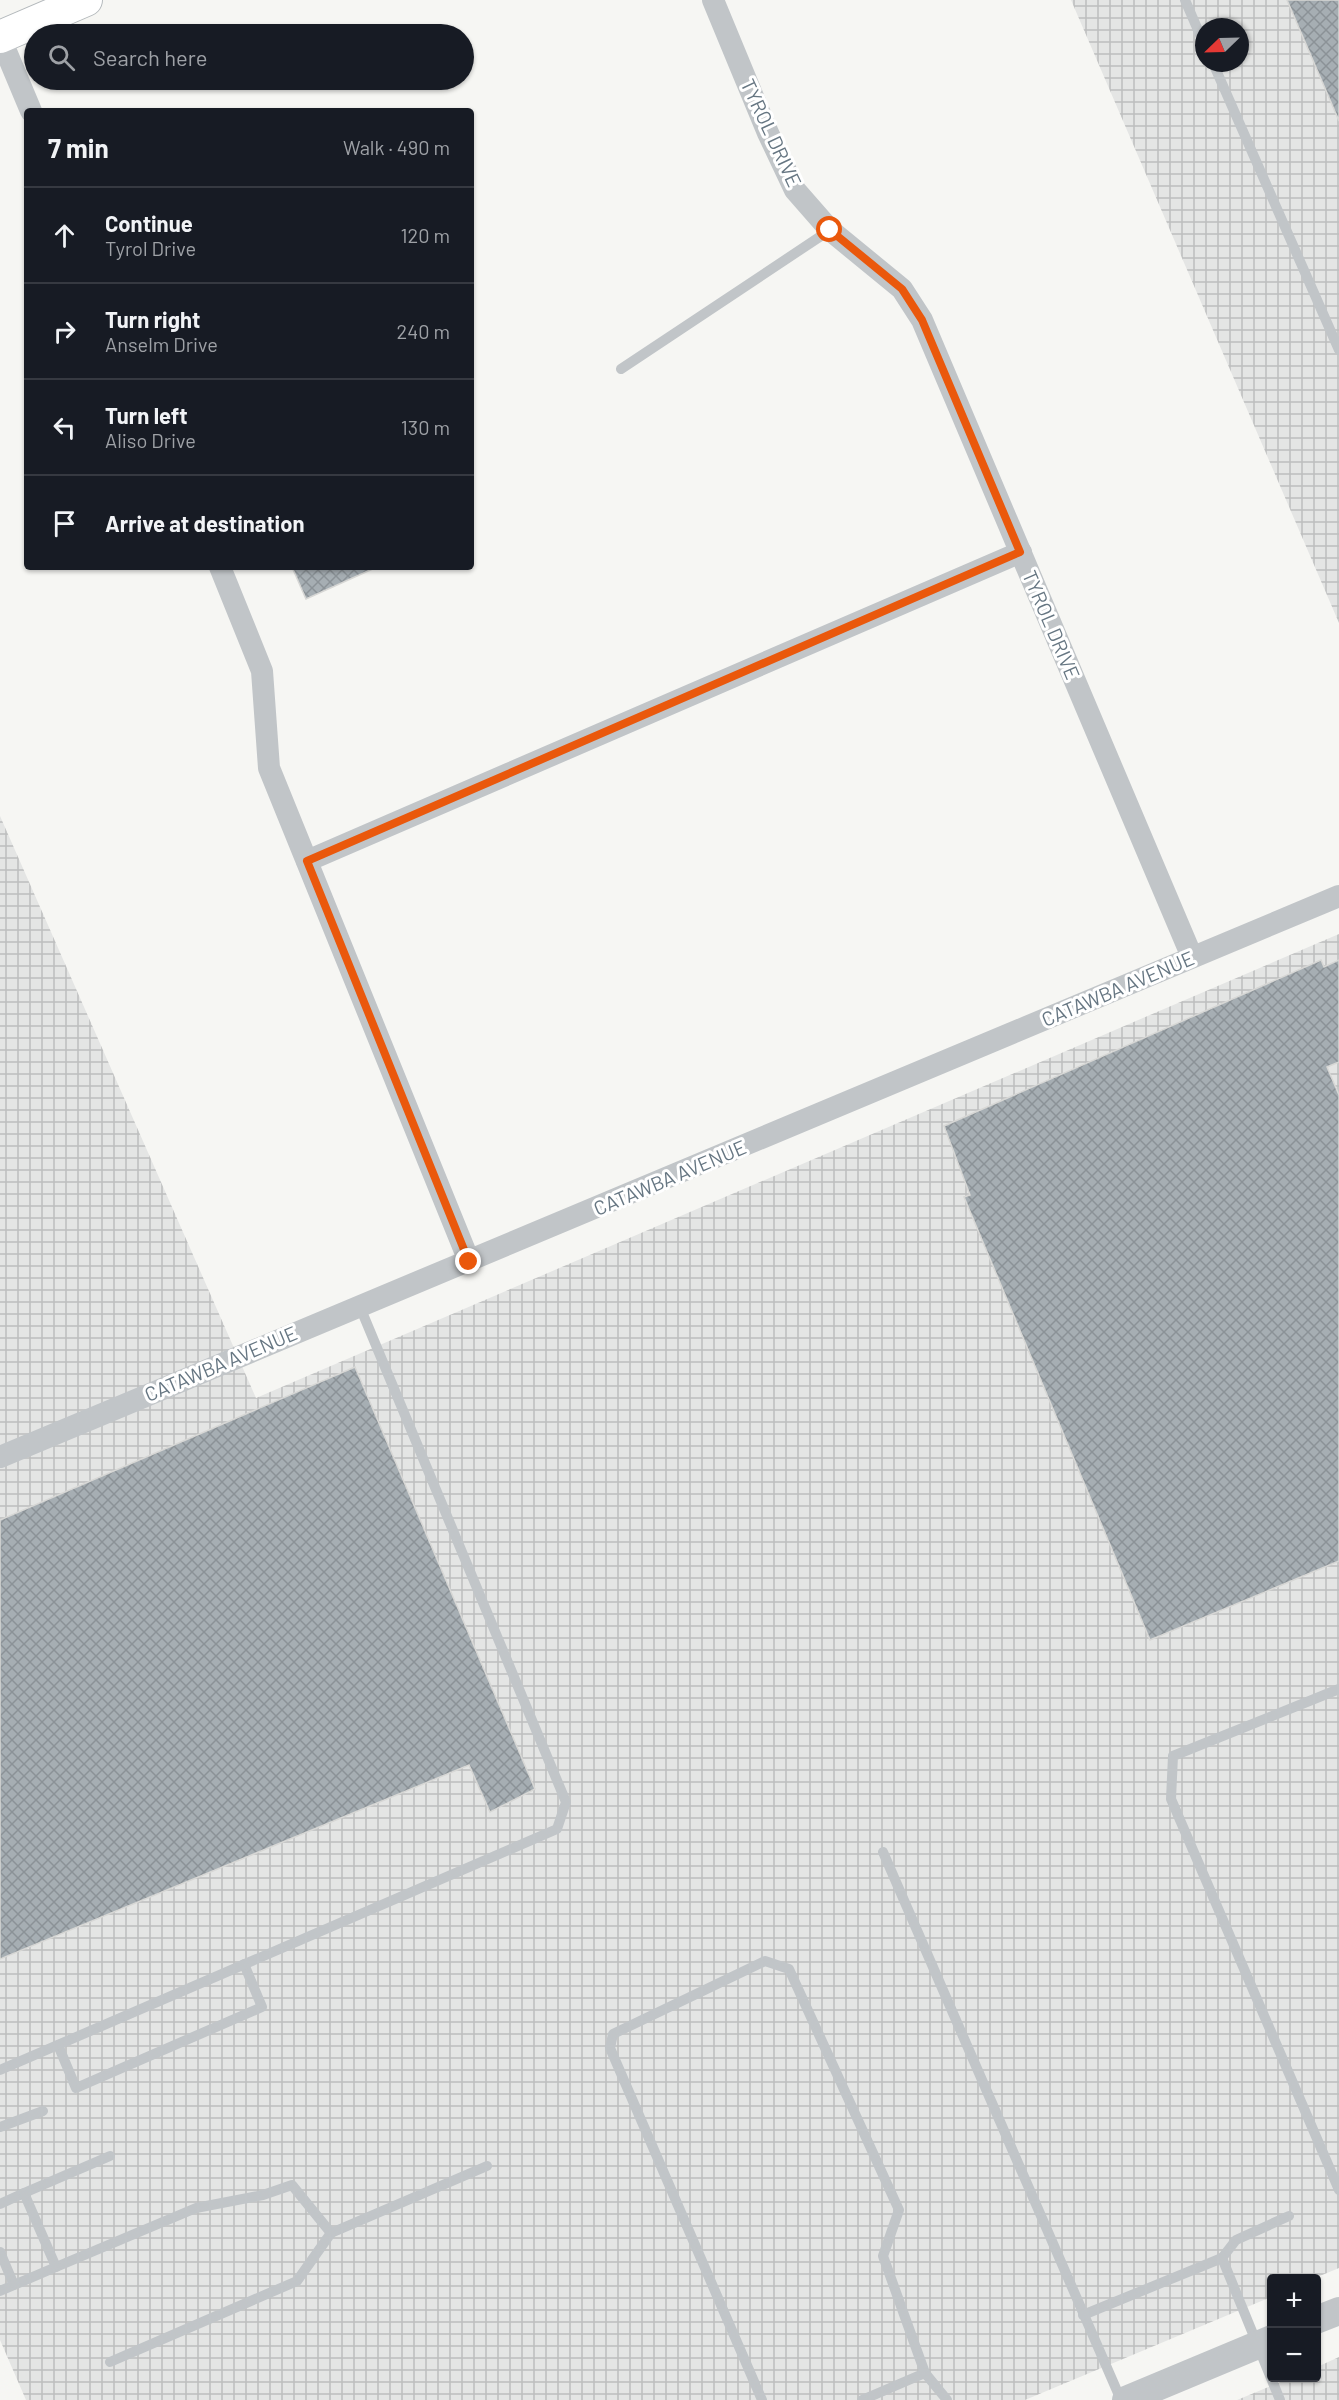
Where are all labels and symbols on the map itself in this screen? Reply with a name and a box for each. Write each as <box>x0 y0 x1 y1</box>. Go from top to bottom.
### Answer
north arrow <box>1195 18 1249 72</box>
street label: TYROL DRIVE <box>736 75 807 190</box>
route start <box>816 216 842 242</box>
street label: TYROL DRIVE <box>1018 566 1086 683</box>
street label: CATAWBA AVENUE <box>1038 945 1197 1031</box>
street label: CATAWBA AVENUE <box>590 1134 749 1220</box>
route end <box>455 1248 481 1274</box>
street label: CATAWBA AVENUE <box>141 1320 300 1406</box>

